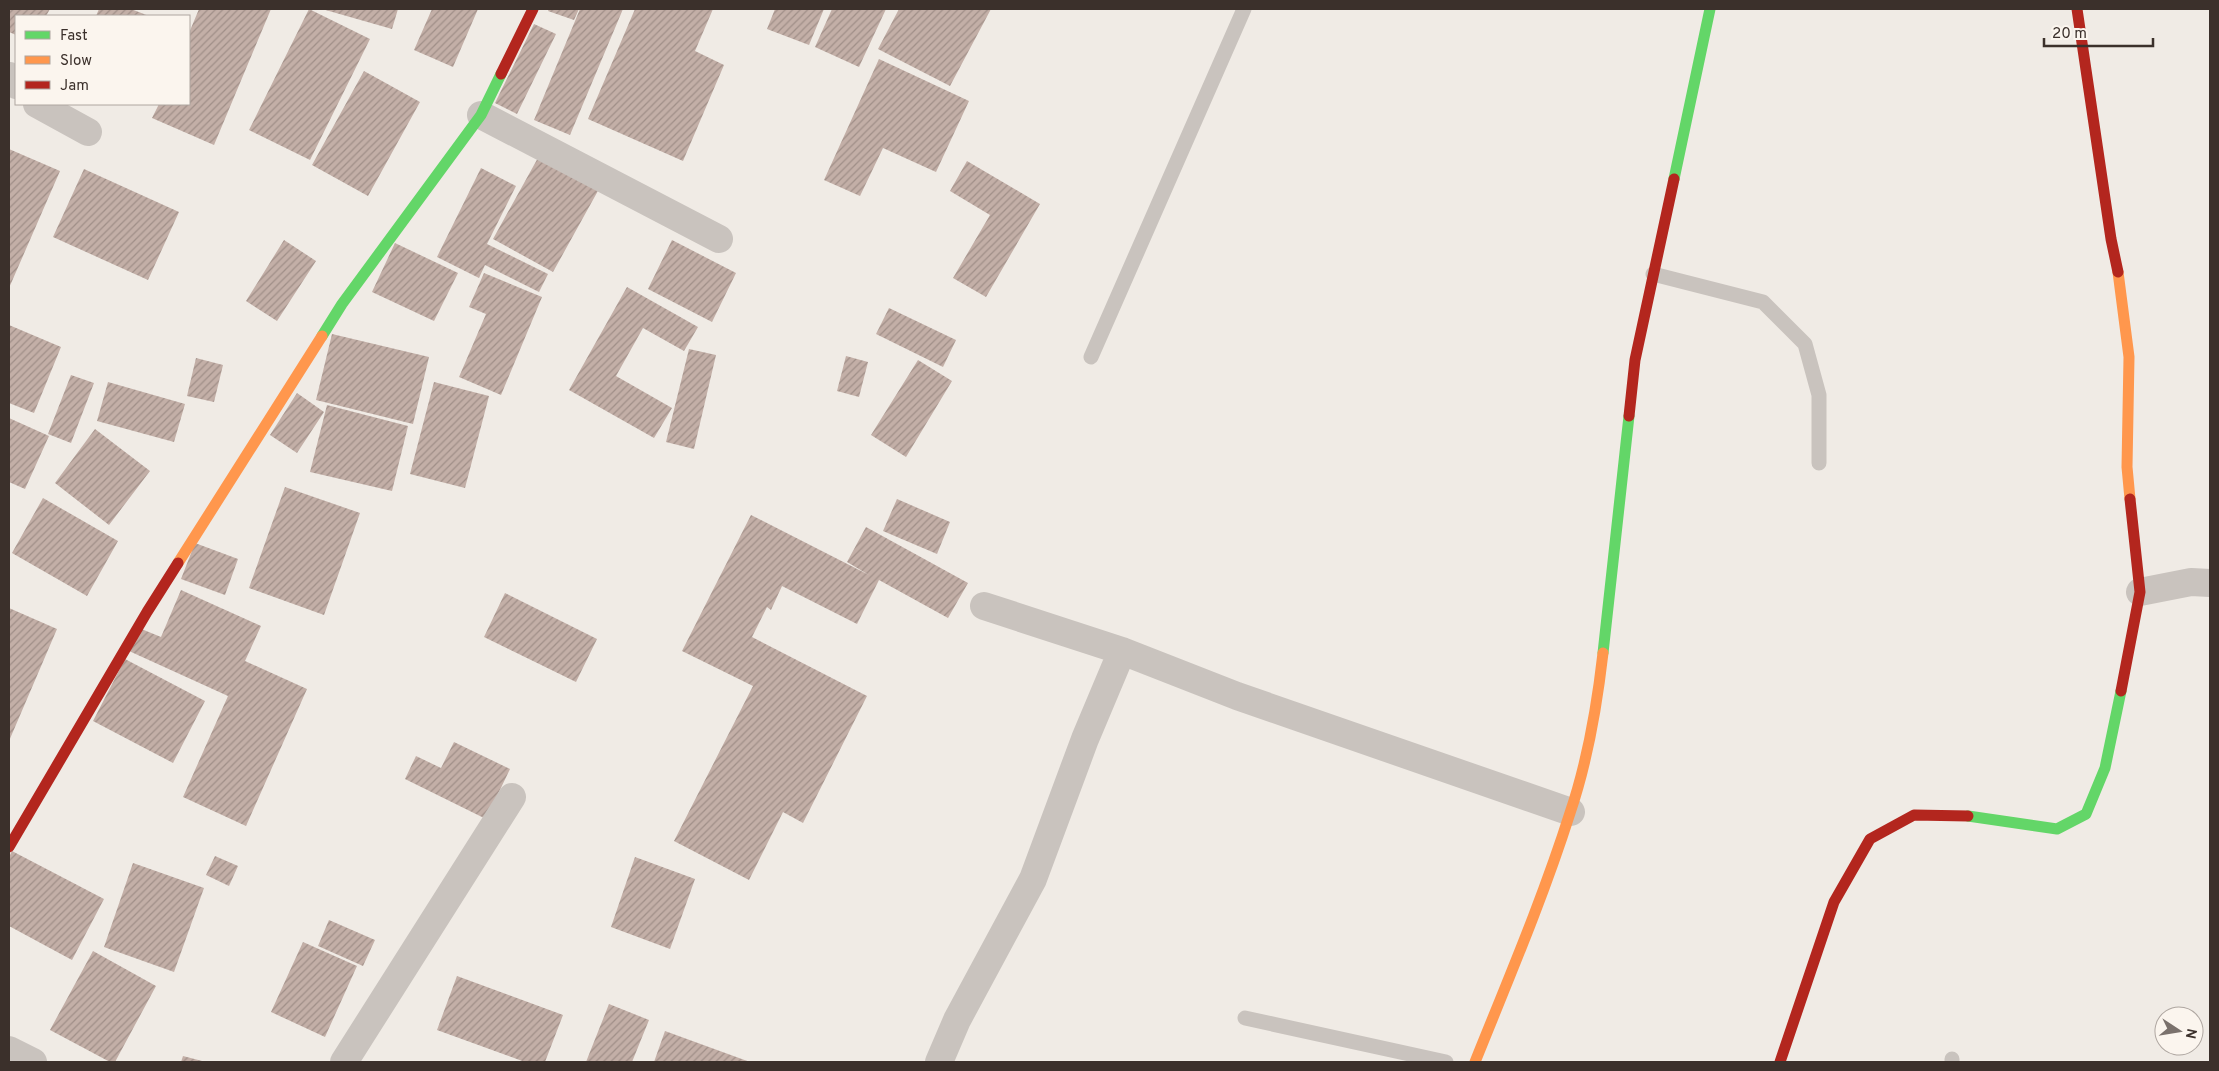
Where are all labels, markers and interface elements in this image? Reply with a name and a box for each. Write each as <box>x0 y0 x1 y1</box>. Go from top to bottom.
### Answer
legend <box>15 15 190 105</box>
scale bar <box>2044 15 2153 47</box>
text: 20 m <box>2052 25 2087 44</box>
text: Fast <box>60 27 88 46</box>
text: Slow <box>60 52 92 71</box>
text: Jam <box>60 77 89 96</box>
north arrow <box>2154 1006 2204 1056</box>
text: N <box>2181 1027 2200 1040</box>

